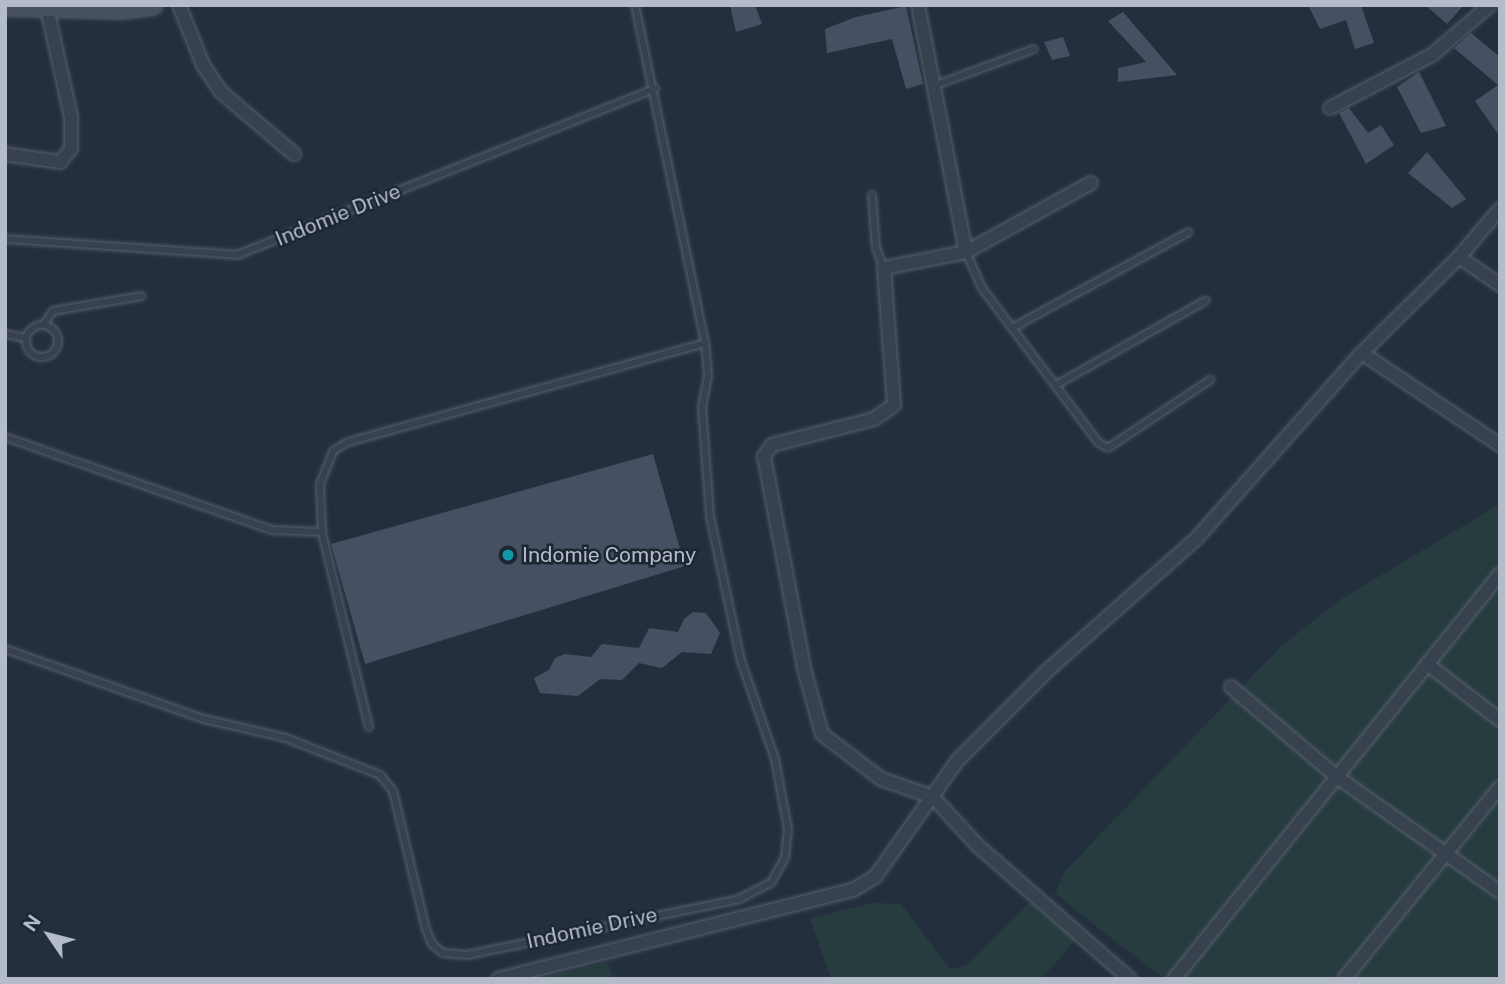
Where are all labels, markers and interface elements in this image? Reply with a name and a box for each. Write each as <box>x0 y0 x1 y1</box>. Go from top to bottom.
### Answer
street label: Indomie Drive <box>272 178 404 252</box>
place label: Indomie Company <box>522 542 696 568</box>
marker: Indomie Company <box>500 547 516 563</box>
north arrow <box>14 900 84 970</box>
street label: Indomie Drive <box>524 902 660 954</box>
text: N <box>19 911 45 935</box>

